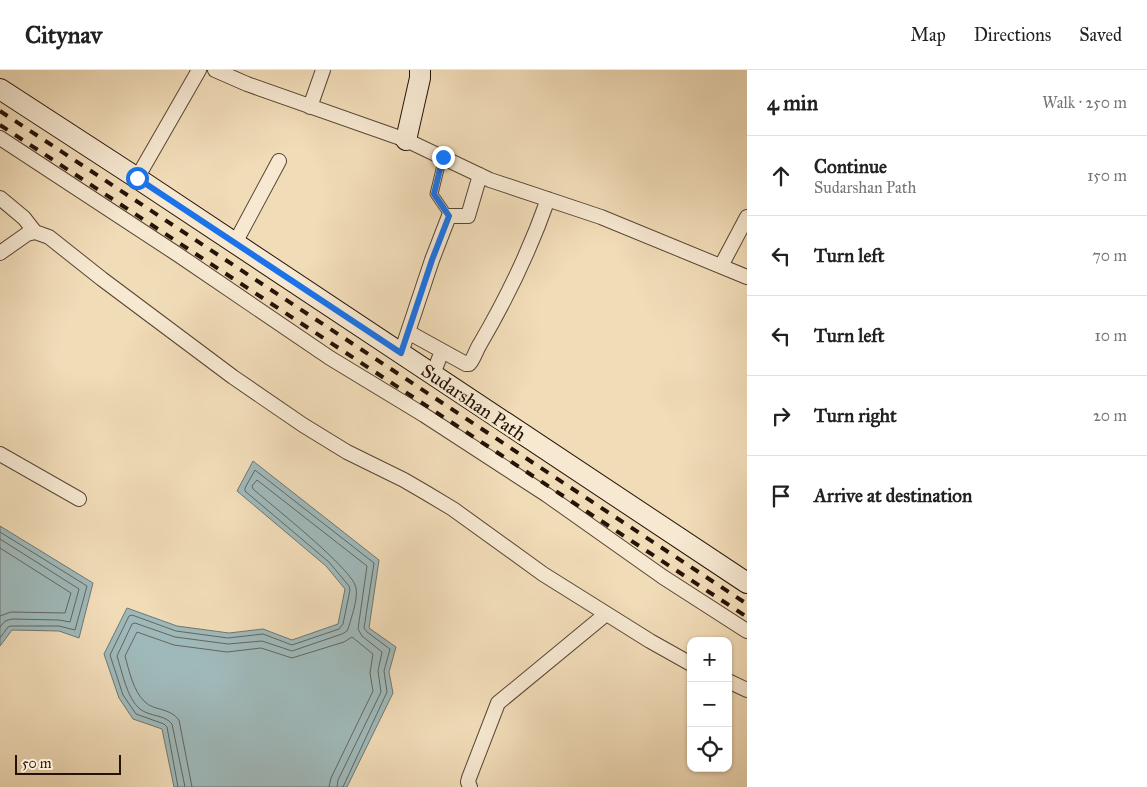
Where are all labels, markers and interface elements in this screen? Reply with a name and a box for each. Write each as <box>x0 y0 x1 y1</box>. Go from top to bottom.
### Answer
text: Citynav <box>25 20 102 50</box>
text: Map <box>910 24 946 46</box>
text: Directions <box>974 24 1051 46</box>
text: Saved <box>1079 24 1122 46</box>
text: 4 min <box>767 90 818 116</box>
text: Walk · 250 m <box>1042 93 1127 112</box>
route end <box>432 146 455 169</box>
text: Continue <box>814 155 887 178</box>
icon: ahead <box>767 162 795 190</box>
text: 150 m <box>1087 166 1127 185</box>
route start <box>126 167 149 190</box>
text: Sudarshan Path <box>814 178 916 197</box>
icon: left <box>767 242 795 270</box>
text: Turn left <box>814 244 884 267</box>
text: 70 m <box>1092 246 1127 265</box>
icon: left <box>767 322 795 350</box>
text: Turn left <box>814 324 884 347</box>
text: 10 m <box>1095 326 1127 345</box>
street label: Sudarshan Path <box>417 359 531 446</box>
icon: right <box>767 402 795 430</box>
text: Turn right <box>814 404 897 427</box>
text: 20 m <box>1093 406 1127 425</box>
icon: arrive <box>767 482 795 510</box>
text: Arrive at destination <box>814 484 972 507</box>
map controls <box>687 637 732 772</box>
button: + <box>687 637 732 682</box>
button: − <box>687 682 732 727</box>
button: locate <box>687 727 732 772</box>
scale bar <box>15 752 121 775</box>
text: 50 m <box>22 755 51 772</box>

